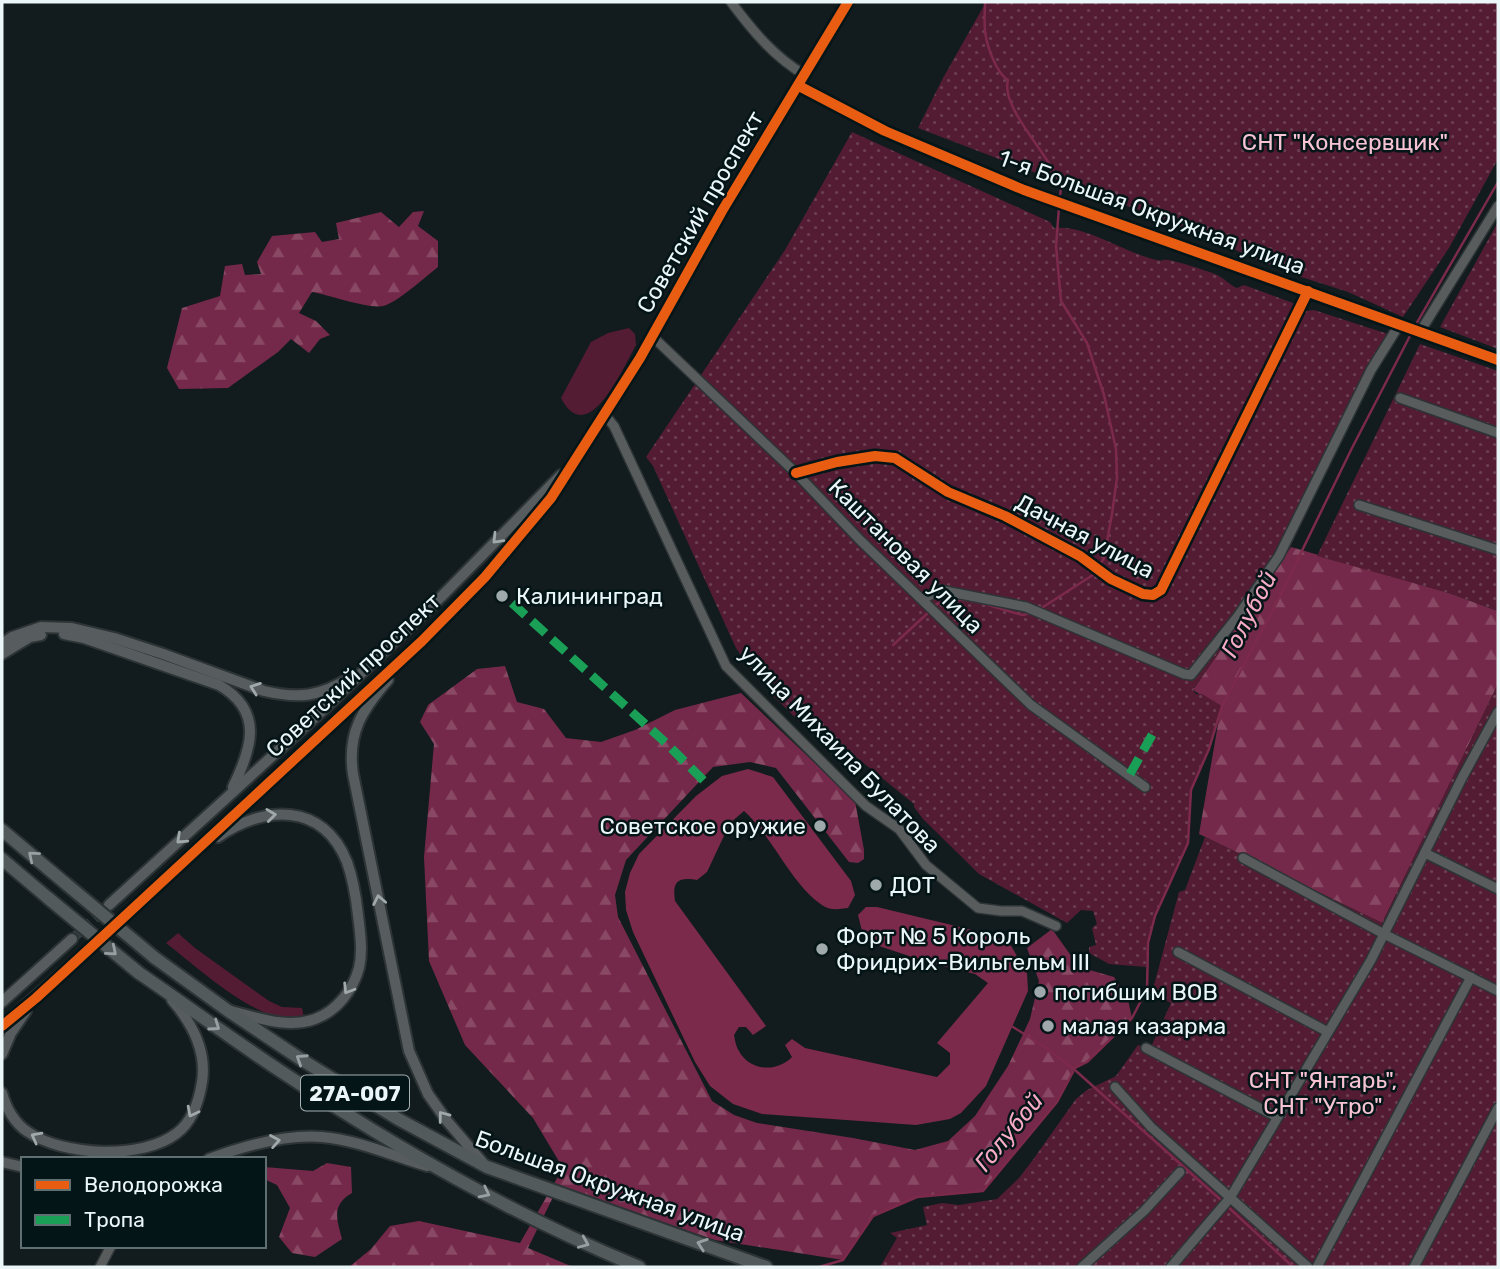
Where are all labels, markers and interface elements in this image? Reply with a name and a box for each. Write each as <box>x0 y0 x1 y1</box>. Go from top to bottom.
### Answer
street label: Советский проспект <box>631 106 769 318</box>
park label: СНТ "Консервщик" <box>1242 128 1448 156</box>
street label: 1-я Большая Окружная улица <box>995 143 1309 281</box>
street label: Каштановая улица <box>823 473 989 639</box>
street label: Дачная улица <box>1011 488 1159 584</box>
one-way arrow <box>492 531 505 544</box>
water label: Голубой <box>1215 566 1283 662</box>
place label: Калининград <box>516 582 663 610</box>
street label: Советский проспект <box>260 587 446 763</box>
marker: Калининград <box>494 588 510 604</box>
street label: улица Михаила Булатова <box>733 639 947 859</box>
one-way arrow <box>250 682 262 696</box>
one-way arrow <box>265 808 277 823</box>
place label: Советское оружие <box>599 812 806 840</box>
marker: Советское оружие <box>812 818 828 834</box>
one-way arrow <box>176 831 189 844</box>
one-way arrow <box>28 852 41 865</box>
place label: ДОТ <box>890 871 935 899</box>
marker: ДОТ <box>868 877 884 893</box>
one-way arrow <box>372 894 387 906</box>
place label: Форт № 5 Король Фридрих-Вильгельм III <box>836 922 1090 976</box>
marker: Форт № 5 Король Фридрих-Вильгельм III <box>814 941 830 957</box>
one-way arrow <box>104 943 117 955</box>
place label: погибшим ВОВ <box>1054 978 1218 1006</box>
one-way arrow <box>344 981 357 994</box>
marker: погибшим ВОВ <box>1032 984 1048 1000</box>
place label: малая казарма <box>1062 1012 1226 1040</box>
one-way arrow <box>207 1018 220 1030</box>
marker: малая казарма <box>1040 1018 1056 1034</box>
one-way arrow <box>296 1055 309 1068</box>
park label: СНТ "Янтарь", СНТ "Утро" <box>1249 1066 1397 1120</box>
road number: 27А-007 <box>301 1076 409 1110</box>
water label: Голубой <box>969 1087 1049 1177</box>
one-way arrow <box>187 1105 201 1118</box>
one-way arrow <box>439 1111 451 1123</box>
street label: Большая Окружная улица <box>471 1124 749 1248</box>
one-way arrow <box>31 1131 44 1145</box>
one-way arrow <box>269 1134 281 1149</box>
legend <box>21 1157 266 1248</box>
text: Велодорожка <box>84 1172 223 1197</box>
one-way arrow <box>478 1185 490 1199</box>
text: Тропа <box>84 1207 145 1232</box>
one-way arrow <box>577 1235 589 1249</box>
one-way arrow <box>697 1238 709 1252</box>

